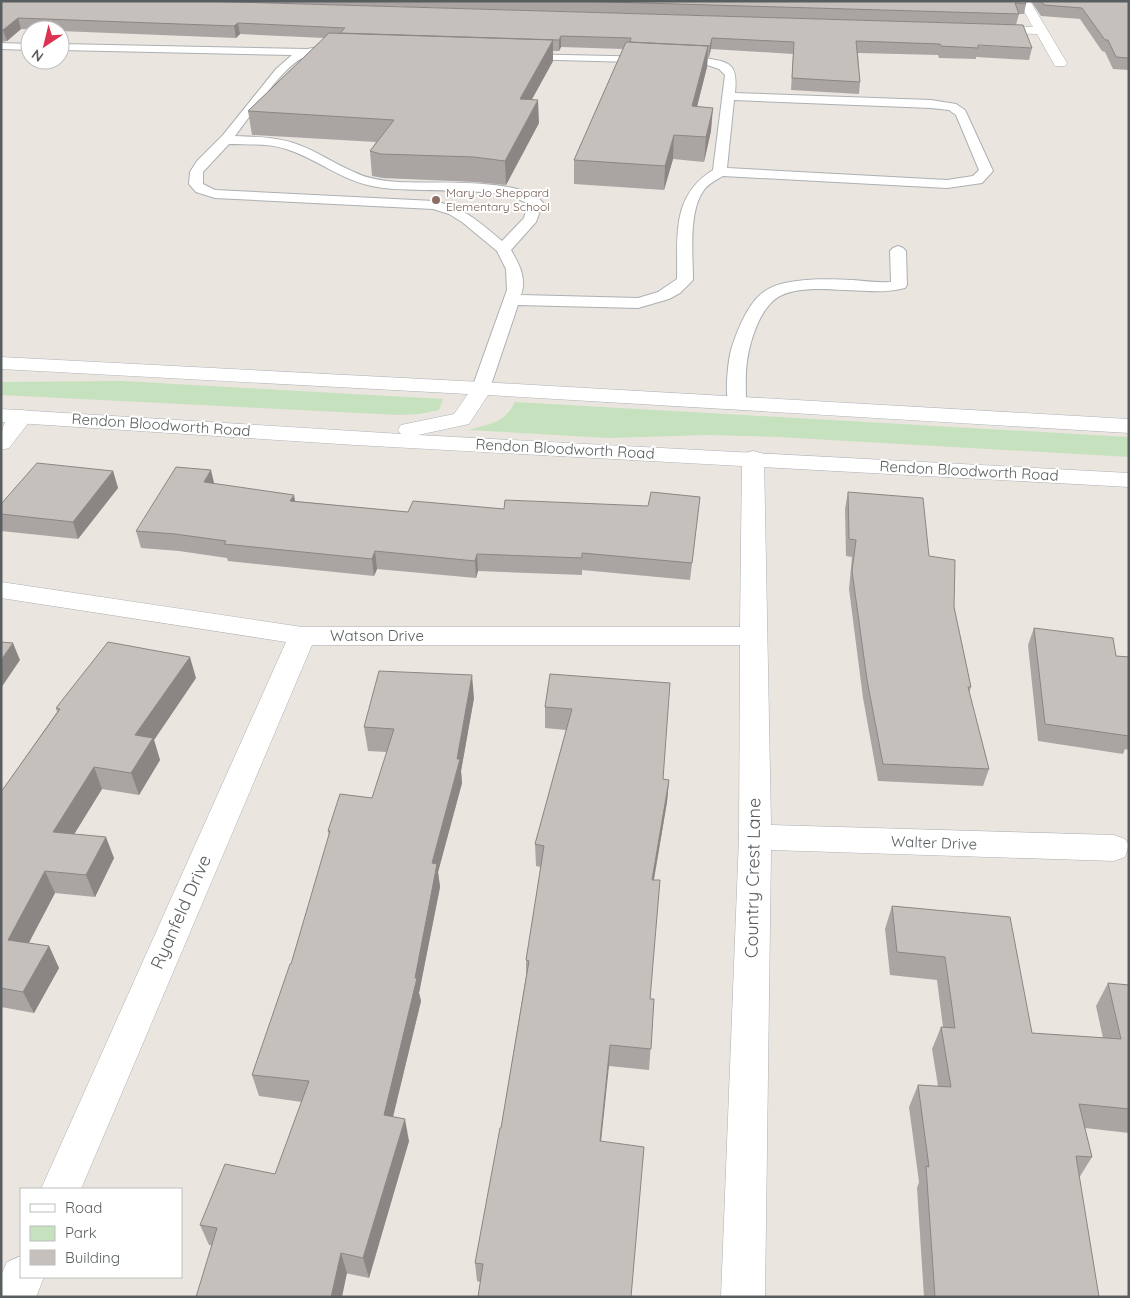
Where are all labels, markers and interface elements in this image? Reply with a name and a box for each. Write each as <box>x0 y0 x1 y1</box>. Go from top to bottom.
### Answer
north arrow <box>20 20 70 70</box>
text: N <box>28 45 47 66</box>
place label: Mary Jo Sheppard Elementary School <box>446 185 550 214</box>
marker: Mary Jo Sheppard Elementary School <box>430 194 442 206</box>
street label: Rendon Bloodworth Road <box>71 409 251 440</box>
street label: Rendon Bloodworth Road <box>475 434 655 463</box>
street label: Rendon Bloodworth Road <box>879 456 1059 485</box>
street label: Watson Drive <box>330 626 424 645</box>
street label: Country Crest Lane <box>740 798 765 958</box>
street label: Walter Drive <box>891 831 977 854</box>
street label: Ryanfeld Drive <box>145 851 216 973</box>
legend <box>20 1188 182 1278</box>
text: Road <box>65 1198 102 1217</box>
text: Park <box>65 1223 97 1242</box>
text: Building <box>65 1248 120 1267</box>

